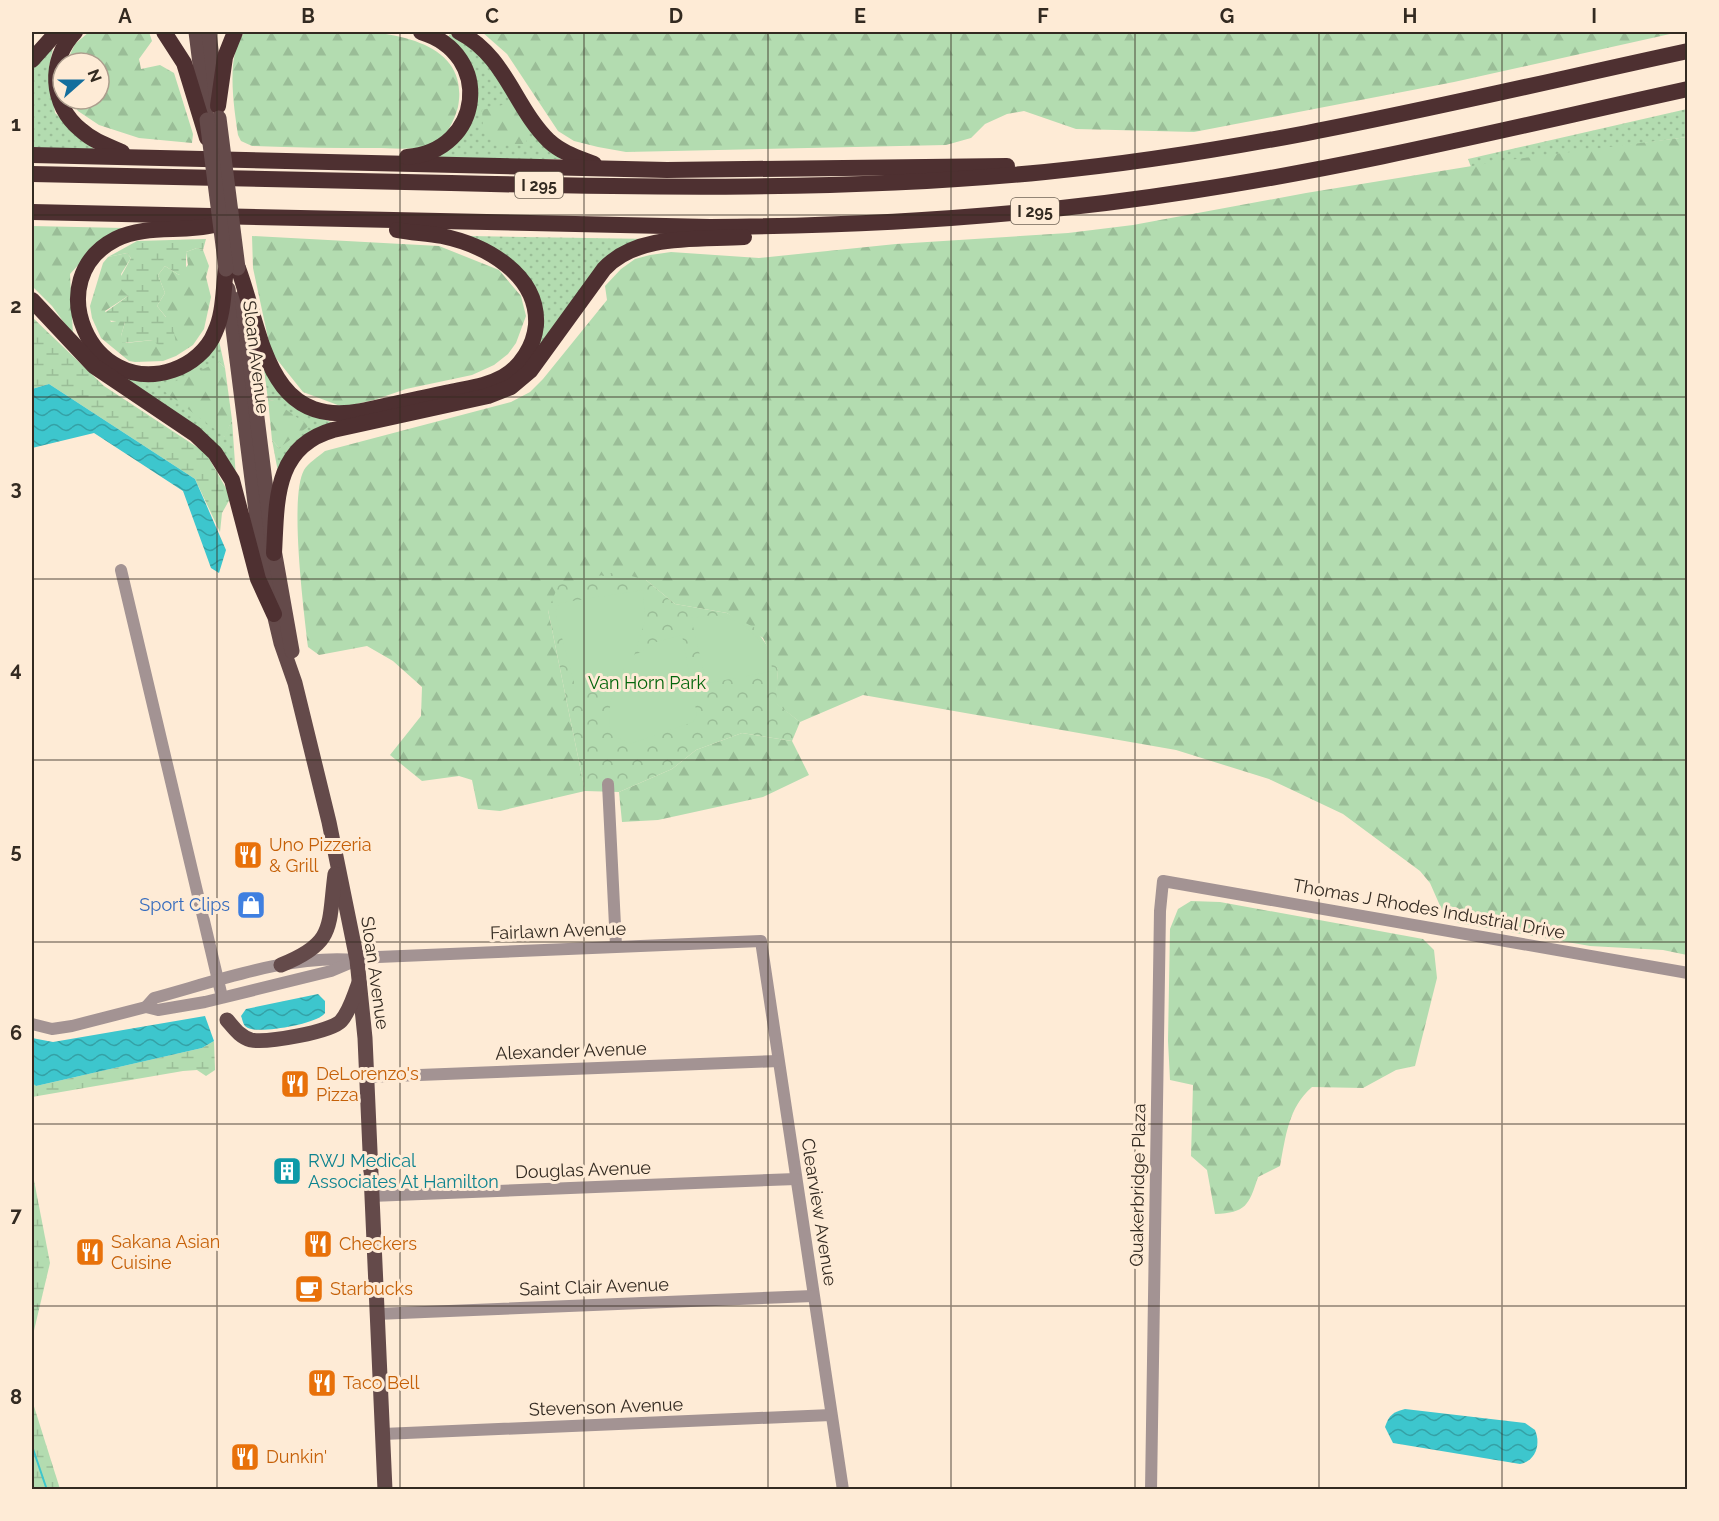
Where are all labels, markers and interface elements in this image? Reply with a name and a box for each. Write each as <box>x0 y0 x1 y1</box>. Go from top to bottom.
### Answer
text: A <box>118 4 132 28</box>
text: B <box>301 4 315 28</box>
text: C <box>485 4 499 28</box>
text: D <box>669 4 683 28</box>
text: E <box>854 4 866 28</box>
text: F <box>1037 4 1049 28</box>
text: G <box>1220 4 1234 28</box>
text: H <box>1403 4 1417 28</box>
text: I <box>1591 4 1597 28</box>
north arrow <box>51 51 111 111</box>
text: N <box>83 67 106 85</box>
text: 1 <box>11 112 21 136</box>
road number: I 295 <box>515 172 563 198</box>
road number: I 295 <box>1011 198 1059 224</box>
text: 2 <box>10 294 22 318</box>
street label: Sloan Avenue <box>239 299 274 415</box>
text: 3 <box>10 476 22 500</box>
text: 4 <box>10 657 22 681</box>
park label: Van Horn Park <box>588 672 707 693</box>
place label: Uno Pizzeria & Grill <box>269 834 372 876</box>
text: 5 <box>10 839 22 863</box>
restaurant icon: Uno Pizzeria & Grill <box>232 839 264 871</box>
street label: Thomas J Rhodes Industrial Drive <box>1291 874 1567 943</box>
shop icon: Sport Clips <box>235 889 267 921</box>
place label: Sport Clips <box>139 894 230 915</box>
street label: Sloan Avenue <box>357 915 394 1031</box>
street label: Fairlawn Avenue <box>490 918 627 943</box>
text: 6 <box>10 1021 22 1045</box>
street label: Alexander Avenue <box>495 1037 647 1064</box>
place label: DeLorenzo's Pizza <box>316 1063 419 1105</box>
restaurant icon: DeLorenzo's Pizza <box>279 1068 311 1100</box>
street label: Quakerbridge Plaza <box>1126 1103 1149 1267</box>
street label: Clearview Avenue <box>797 1137 842 1288</box>
place label: RWJ Medical Associates At Hamilton <box>308 1150 499 1192</box>
building icon: RWJ Medical Associates At Hamilton <box>271 1155 303 1187</box>
street label: Douglas Avenue <box>515 1157 652 1182</box>
text: 7 <box>10 1203 22 1227</box>
restaurant icon: Checkers <box>302 1228 334 1260</box>
place label: Sakana Asian Cuisine <box>111 1231 220 1273</box>
place label: Checkers <box>339 1233 417 1254</box>
restaurant icon: Sakana Asian Cuisine <box>74 1236 106 1268</box>
cafe icon: Starbucks <box>293 1273 325 1305</box>
street label: Saint Clair Avenue <box>519 1273 670 1300</box>
place label: Starbucks <box>330 1278 413 1299</box>
restaurant icon: Taco Bell <box>306 1367 338 1399</box>
place label: Taco Bell <box>343 1372 419 1393</box>
text: 8 <box>10 1385 22 1409</box>
street label: Stevenson Avenue <box>528 1393 684 1420</box>
restaurant icon: Dunkin' <box>229 1441 261 1473</box>
place label: Dunkin' <box>266 1446 327 1467</box>

